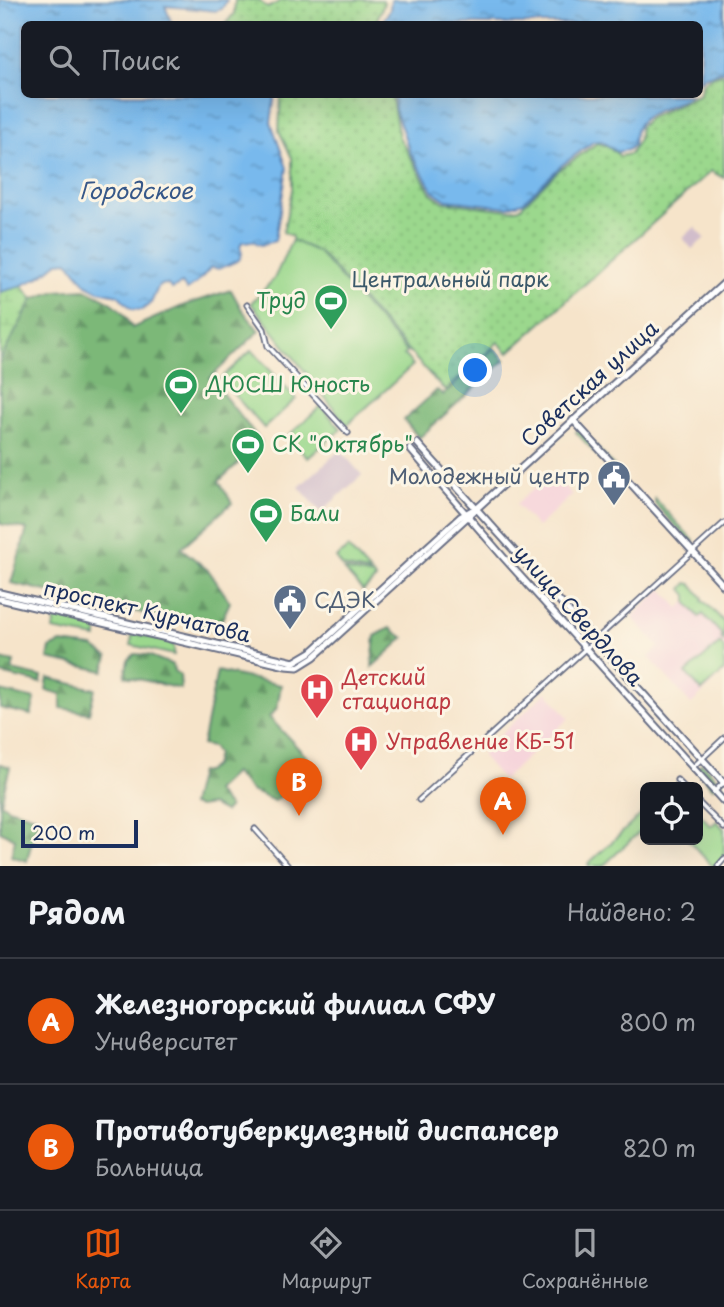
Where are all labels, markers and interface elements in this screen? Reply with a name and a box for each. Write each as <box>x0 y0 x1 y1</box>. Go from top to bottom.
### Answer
search box <box>21 21 703 98</box>
text: Поиск <box>101 40 180 79</box>
icon: search <box>45 41 83 79</box>
water label: Городское <box>79 172 194 207</box>
park label: Центральный парк <box>351 262 549 294</box>
sports icon: Труд <box>312 282 350 331</box>
place label: Труд <box>256 283 306 315</box>
street label: Советская улица <box>512 311 665 453</box>
your location <box>458 353 492 387</box>
sports icon: ДЮСШ Юность <box>162 366 200 415</box>
place label: ДЮСШ Юность <box>205 367 370 399</box>
sports icon: СК "Октябрь" <box>229 426 267 475</box>
place label: СК "Октябрь" <box>272 427 413 459</box>
public building icon: Молодежный центр <box>595 458 633 507</box>
place label: Молодежный центр <box>389 459 590 491</box>
sports icon: Бали <box>247 495 285 544</box>
place label: Бали <box>290 496 340 528</box>
street label: улица Свердлова <box>507 537 652 692</box>
street label: проспект Курчатова <box>41 571 254 649</box>
public building icon: СДЭК <box>271 582 309 631</box>
place label: СДЭК <box>314 583 376 615</box>
place label: Детский стационар <box>341 660 451 716</box>
hospital icon: Детский стационар <box>298 671 336 720</box>
hospital icon: Управление КБ-51 <box>342 723 380 772</box>
place label: Управление КБ-51 <box>386 724 574 756</box>
pin: B <box>276 758 322 816</box>
pin: A <box>480 777 526 835</box>
map controls <box>640 782 703 845</box>
button: locate <box>640 782 703 845</box>
scale bar <box>21 817 138 849</box>
text: 200 m <box>32 818 95 846</box>
text: Рядом <box>28 889 126 934</box>
text: Найдено: 2 <box>567 894 696 929</box>
text: Железногорский филиал СФУ <box>95 984 496 1023</box>
text: A <box>42 1004 60 1039</box>
text: 800 m <box>619 1004 696 1039</box>
text: Университет <box>95 1023 237 1058</box>
text: Противотуберкулезный диспансер <box>95 1110 559 1149</box>
text: B <box>43 1130 59 1165</box>
text: 820 m <box>623 1130 696 1165</box>
text: Больница <box>95 1149 203 1184</box>
tab: Карта <box>75 1224 131 1294</box>
tab: Маршрут <box>281 1224 371 1294</box>
tab: Сохранённые <box>522 1224 649 1294</box>

